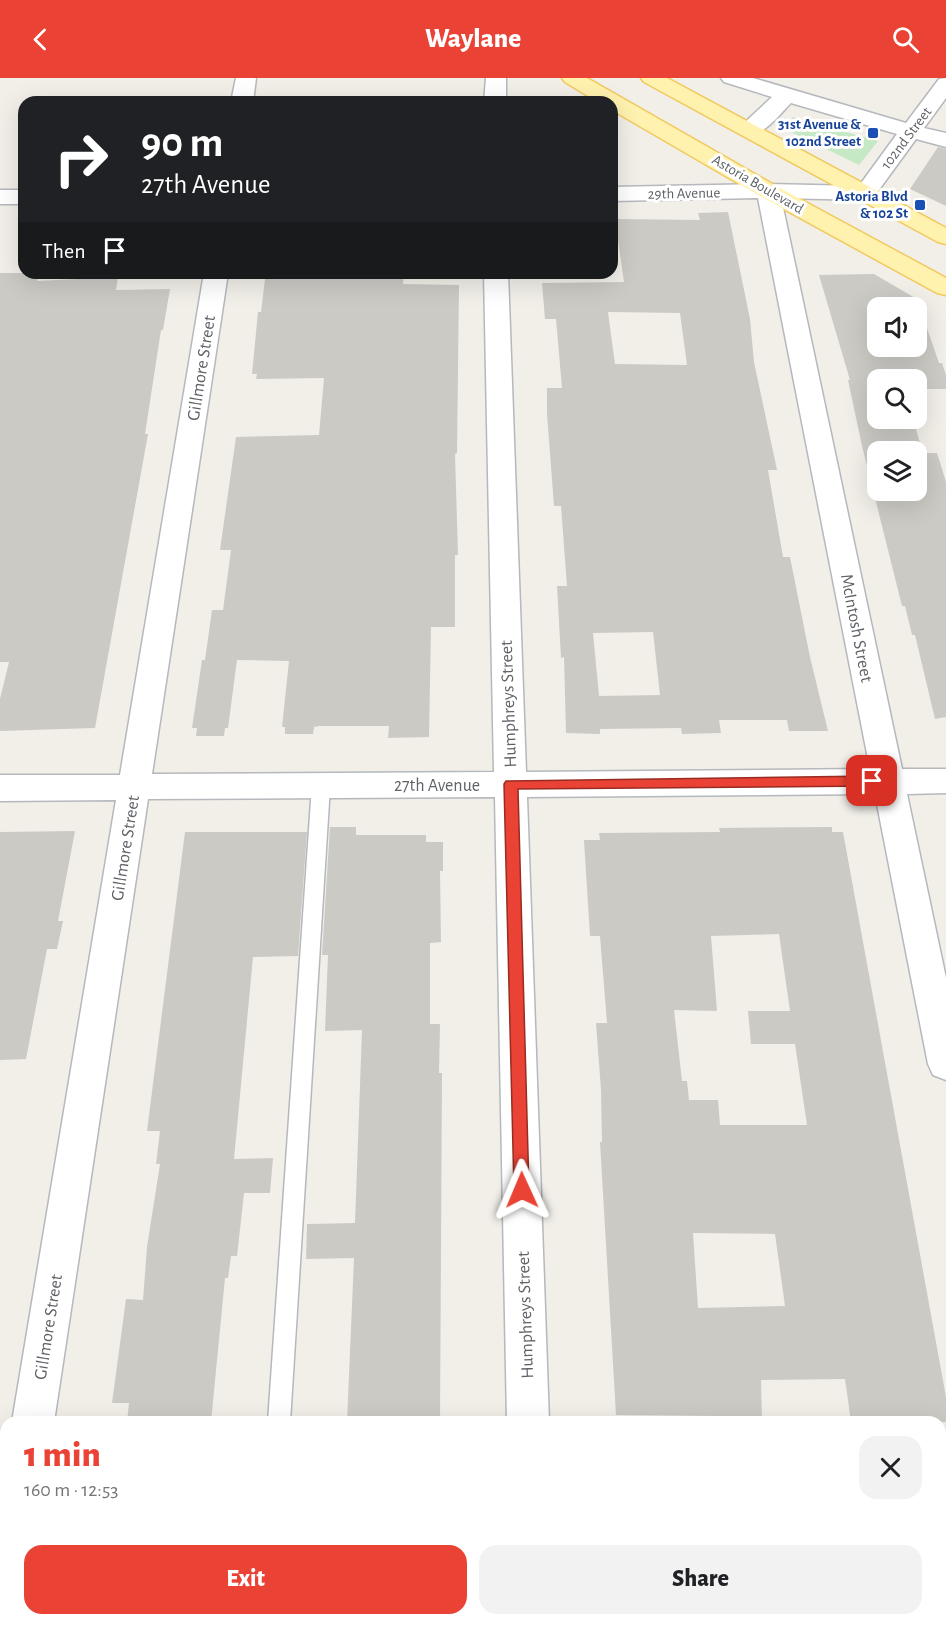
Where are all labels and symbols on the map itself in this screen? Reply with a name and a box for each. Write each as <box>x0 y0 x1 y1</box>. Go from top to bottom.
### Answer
street label: 102nd Street <box>878 104 935 172</box>
place label: 31st Avenue & 102nd Street <box>778 117 861 149</box>
marker: 31st Avenue & 102nd Street <box>866 126 880 140</box>
street label: Astoria Boulevard <box>709 152 806 217</box>
street label: 29th Avenue <box>648 185 721 202</box>
place label: Astoria Blvd & 102 St <box>835 189 908 221</box>
marker: Astoria Blvd & 102 St <box>913 198 927 212</box>
street label: Gillmore Street <box>185 314 219 422</box>
street label: McIntosh Street <box>837 573 875 684</box>
street label: Humphreys Street <box>498 640 520 768</box>
pin <box>846 755 897 806</box>
street label: 27th Avenue <box>394 777 480 795</box>
street label: Gillmore Street <box>109 794 143 902</box>
position arrow <box>490 1158 554 1222</box>
street label: Humphreys Street <box>515 1251 537 1379</box>
street label: Gillmore Street <box>32 1273 66 1381</box>

